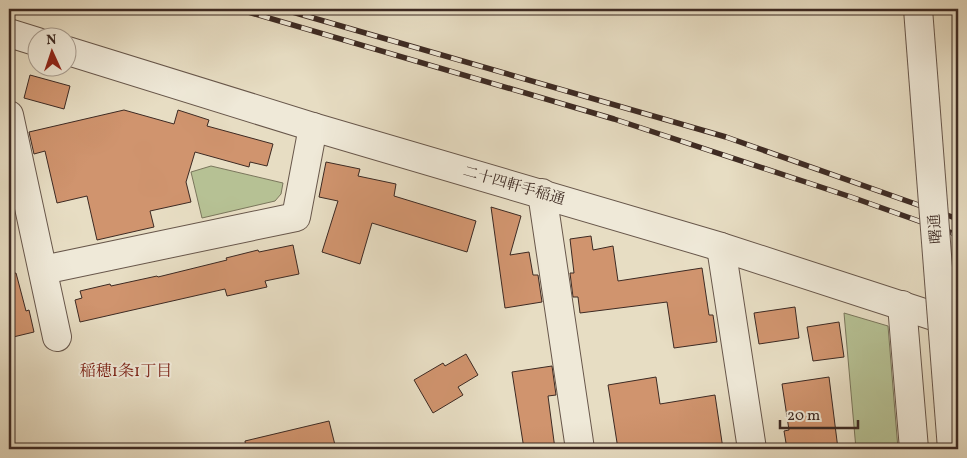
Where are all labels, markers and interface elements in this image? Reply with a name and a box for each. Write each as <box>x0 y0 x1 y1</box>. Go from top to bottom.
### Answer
north arrow <box>28 28 78 78</box>
text: N <box>46 31 57 50</box>
street label: 二十四軒手稲通 <box>460 162 567 211</box>
street label: 曙通 <box>925 213 948 245</box>
district label: 稲穂1条1丁目 <box>80 361 172 383</box>
scale bar <box>780 398 857 430</box>
text: 20 m <box>787 406 820 427</box>

